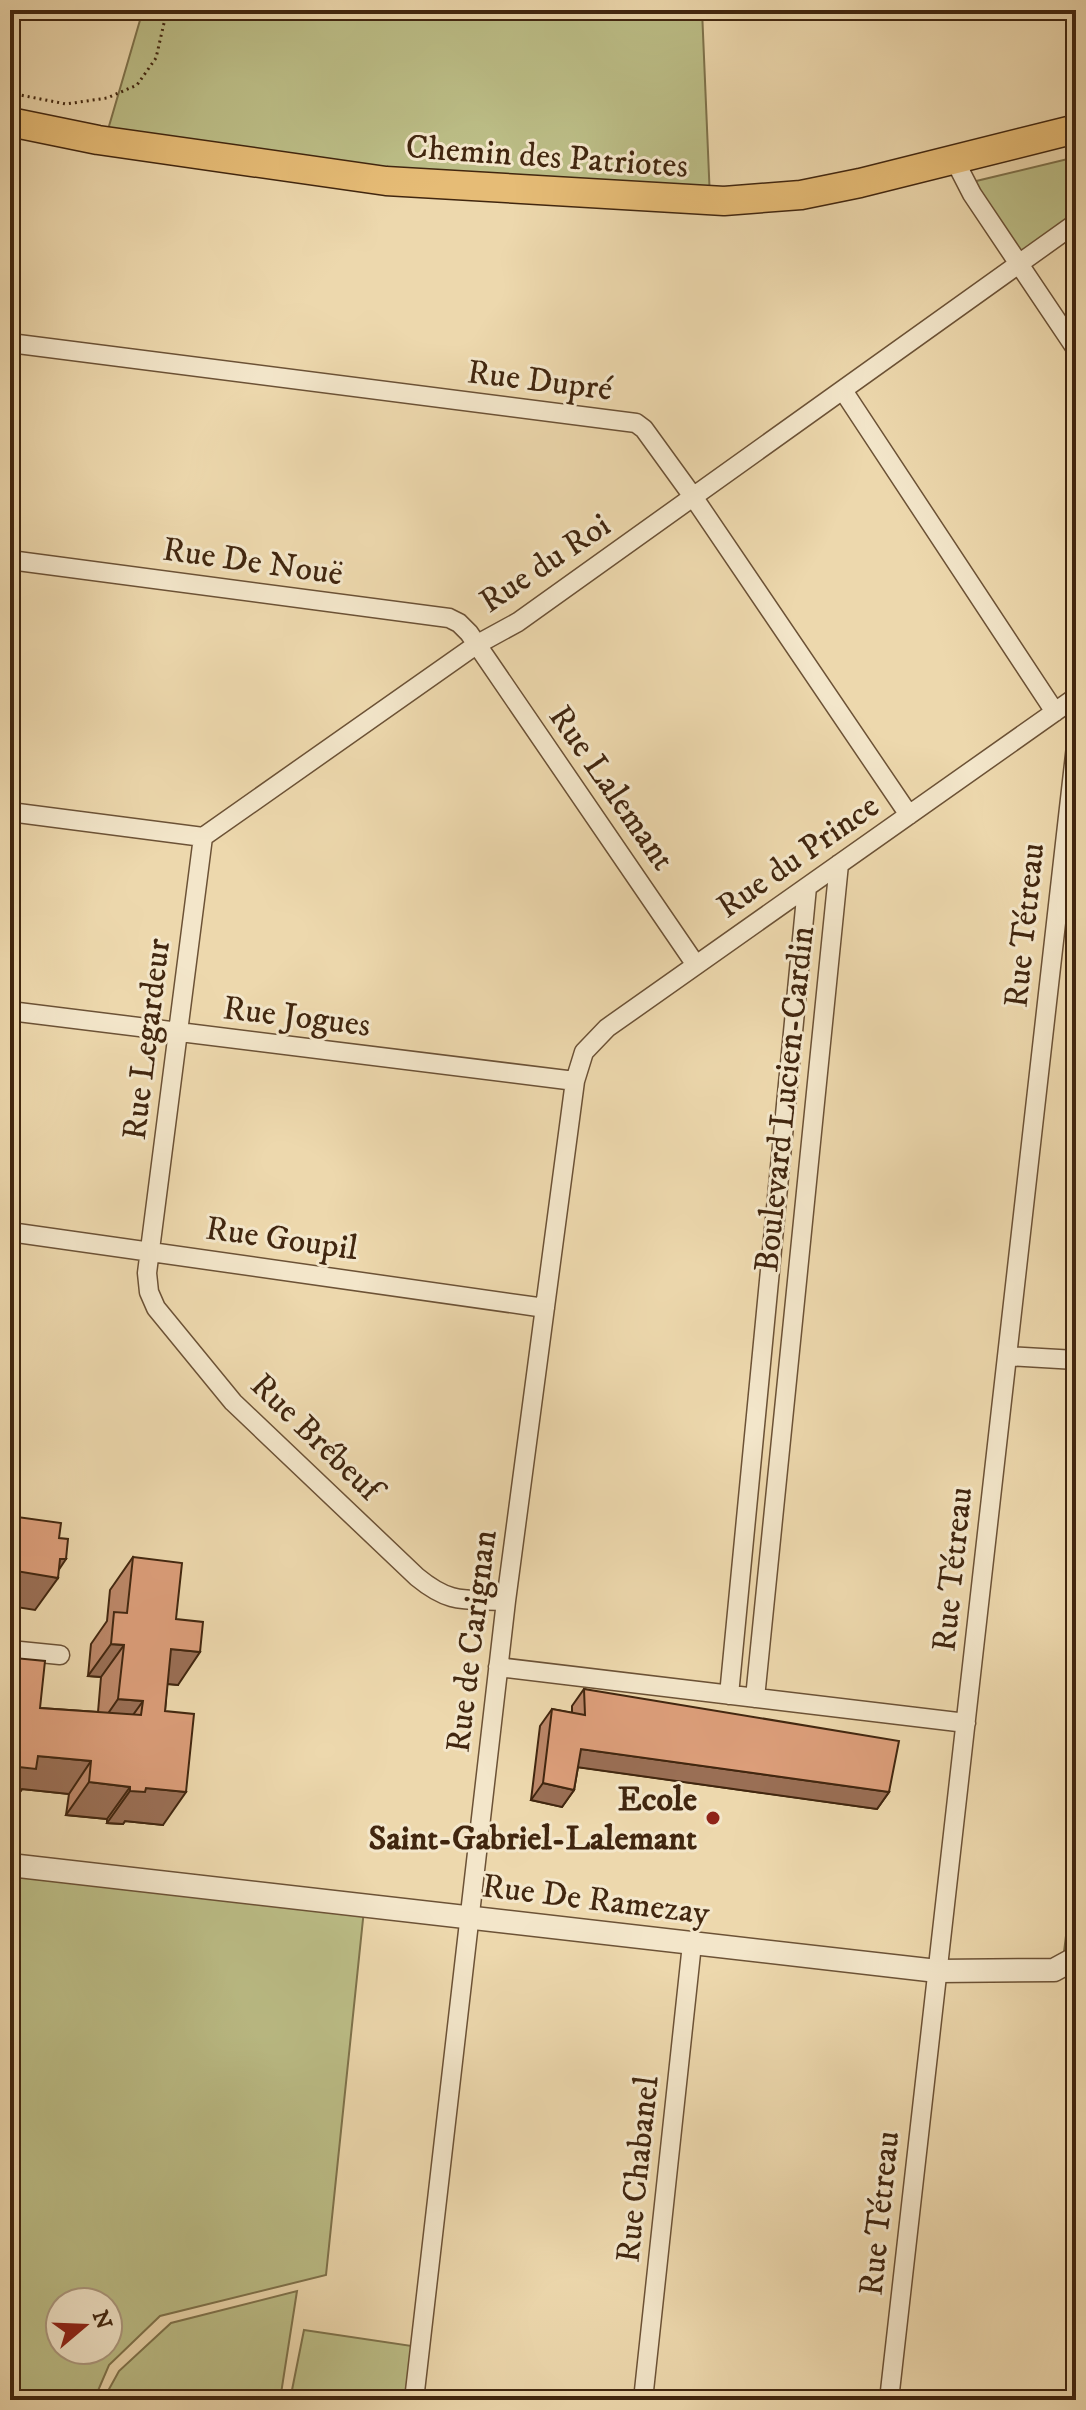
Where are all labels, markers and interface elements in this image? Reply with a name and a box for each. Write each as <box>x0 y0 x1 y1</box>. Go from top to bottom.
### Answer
street label: Chemin des Patriotes <box>404 126 689 188</box>
street label: Rue Dupré <box>465 351 615 411</box>
street label: Rue du Roi <box>472 505 619 623</box>
street label: Rue De Nouë <box>160 529 345 595</box>
street label: Rue Lalemant <box>539 697 684 879</box>
street label: Rue du Prince <box>709 785 887 928</box>
street label: Rue Tétreau <box>995 841 1055 1010</box>
street label: Boulevard Lucien-Cardin <box>746 924 824 1274</box>
street label: Rue Legardeur <box>114 936 180 1142</box>
street label: Rue Jogues <box>221 987 373 1047</box>
street label: Rue Goupil <box>203 1208 361 1271</box>
street label: Rue Brébeuf <box>241 1365 394 1514</box>
street label: Rue Tétreau <box>923 1485 983 1654</box>
street label: Rue de Carignan <box>438 1527 506 1755</box>
place label: Ecole Saint-Gabriel-Lalemant <box>369 1779 697 1860</box>
marker: Ecole Saint-Gabriel-Lalemant <box>704 1809 722 1827</box>
street label: Rue De Ramezay <box>480 1865 713 1935</box>
street label: Rue Chabanel <box>607 2073 669 2265</box>
street label: Rue Tétreau <box>850 2129 910 2298</box>
north arrow <box>44 2286 124 2366</box>
text: N <box>86 2307 117 2333</box>

